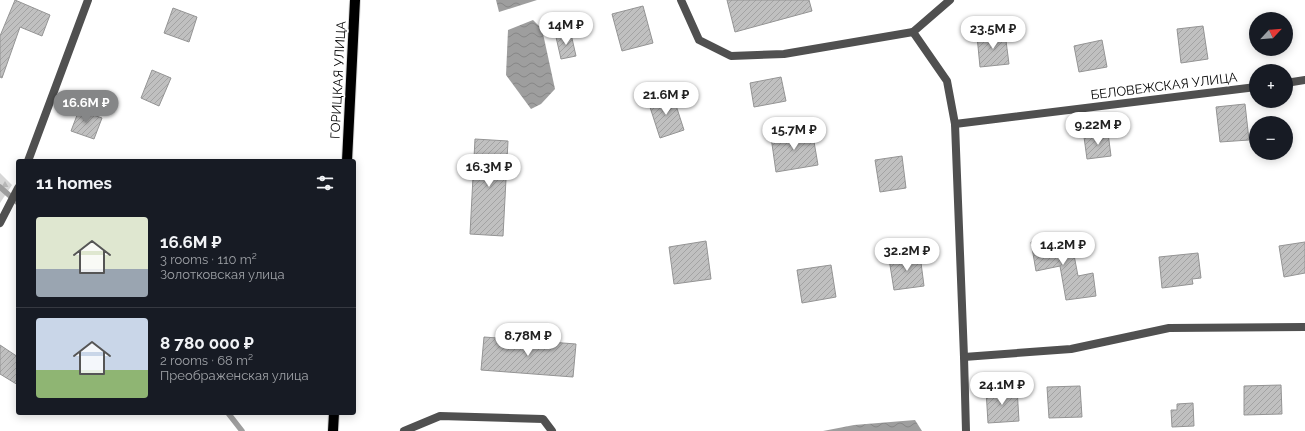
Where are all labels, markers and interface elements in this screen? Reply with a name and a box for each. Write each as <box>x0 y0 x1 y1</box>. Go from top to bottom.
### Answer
pin: 14M ₽ <box>538 12 594 46</box>
north arrow <box>1249 12 1293 56</box>
map controls <box>1249 12 1293 160</box>
pin: 23.5M ₽ <box>956 16 1030 50</box>
text: 14M ₽ <box>548 17 584 32</box>
street label: ГОРИЦКАЯ УЛИЦА <box>327 20 349 139</box>
text: 23.5M ₽ <box>970 21 1016 36</box>
button: + <box>1249 64 1293 108</box>
street label: БЕЛОВЕЖСКАЯ УЛИЦА <box>1090 70 1238 102</box>
pin: 21.6M ₽ <box>629 82 703 116</box>
text: 21.6M ₽ <box>643 87 689 102</box>
pin: 16.6M ₽ <box>49 90 123 124</box>
text: 16.6M ₽ <box>62 95 110 110</box>
pin: 9.22M ₽ <box>1061 112 1135 146</box>
button: − <box>1249 116 1293 160</box>
pin: 15.7M ₽ <box>757 117 831 151</box>
text: 9.22M ₽ <box>1074 117 1122 132</box>
text: 15.7M ₽ <box>771 122 817 137</box>
pin: 16.3M ₽ <box>452 154 526 188</box>
text: 16.3M ₽ <box>466 159 512 174</box>
icon: filters <box>314 172 336 194</box>
text: 11 homes <box>36 173 112 193</box>
text: 16.6M ₽ <box>160 232 222 252</box>
pin: 14.2M ₽ <box>1026 232 1100 266</box>
icon: home <box>68 233 116 281</box>
text: 14.2M ₽ <box>1040 237 1086 252</box>
pin: 32.2M ₽ <box>870 238 944 272</box>
text: 32.2M ₽ <box>884 243 930 258</box>
text: 3 rooms · 110 m² <box>160 252 257 267</box>
text: Золотковская улица <box>160 267 285 282</box>
pin: 8.78M ₽ <box>491 323 565 357</box>
text: 8.78M ₽ <box>504 328 552 343</box>
text: 8 780 000 ₽ <box>160 333 254 353</box>
icon: home <box>68 334 116 382</box>
text: 2 rooms · 68 m² <box>160 353 253 368</box>
text: Преображенская улица <box>160 368 309 383</box>
pin: 24.1M ₽ <box>965 372 1039 406</box>
text: 24.1M ₽ <box>979 377 1025 392</box>

